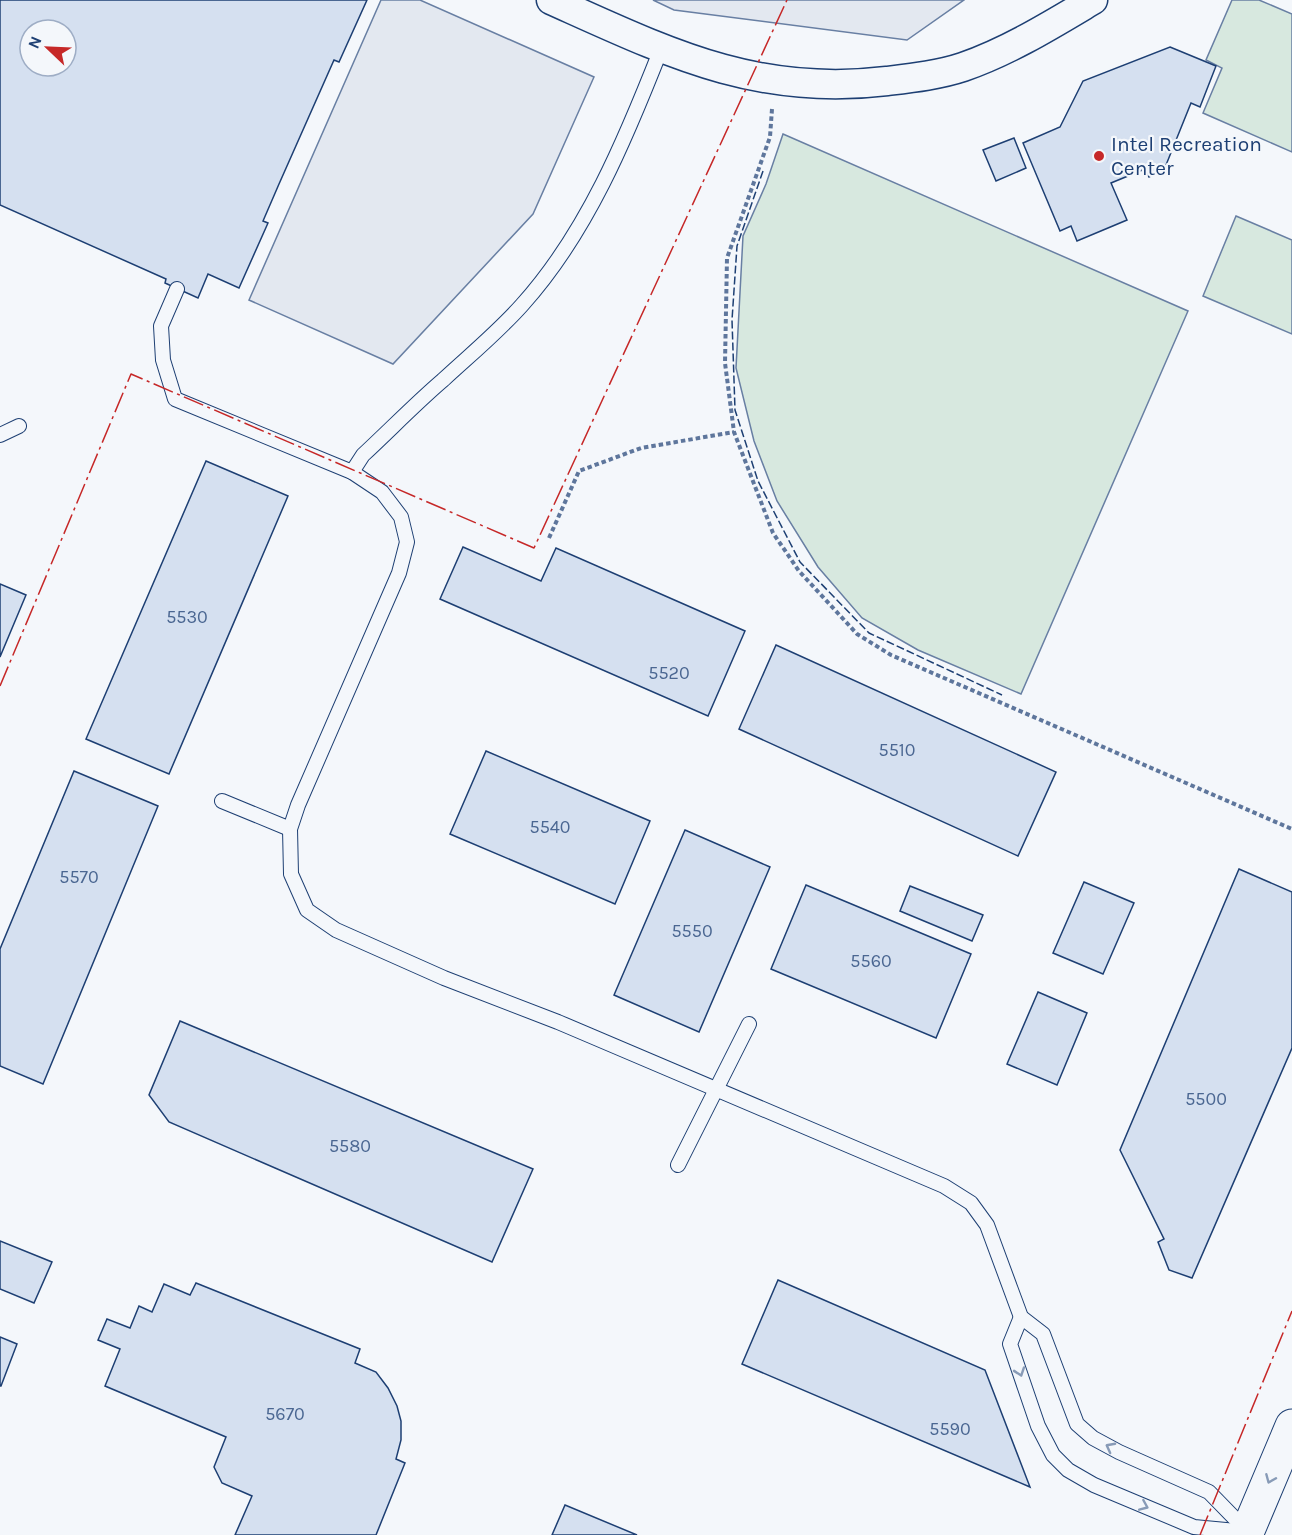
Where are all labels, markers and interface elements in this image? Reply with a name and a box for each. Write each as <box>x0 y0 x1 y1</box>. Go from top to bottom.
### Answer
north arrow <box>18 18 78 78</box>
text: N <box>24 33 46 51</box>
place label: Intel Recreation Center <box>1111 132 1262 180</box>
marker: Intel Recreation Center <box>1092 149 1106 163</box>
house number: 5530 <box>166 606 208 628</box>
house number: 5520 <box>648 662 690 684</box>
house number: 5510 <box>879 739 915 761</box>
house number: 5540 <box>529 816 571 838</box>
house number: 5570 <box>59 866 99 888</box>
house number: 5550 <box>671 920 713 942</box>
house number: 5560 <box>850 950 892 972</box>
house number: 5500 <box>1185 1088 1227 1110</box>
house number: 5580 <box>329 1135 371 1157</box>
one-way arrow <box>1012 1366 1025 1377</box>
house number: 5670 <box>265 1403 305 1425</box>
house number: 5590 <box>929 1418 971 1440</box>
one-way arrow <box>1105 1443 1116 1455</box>
one-way arrow <box>1265 1472 1277 1483</box>
one-way arrow <box>1138 1499 1149 1511</box>

